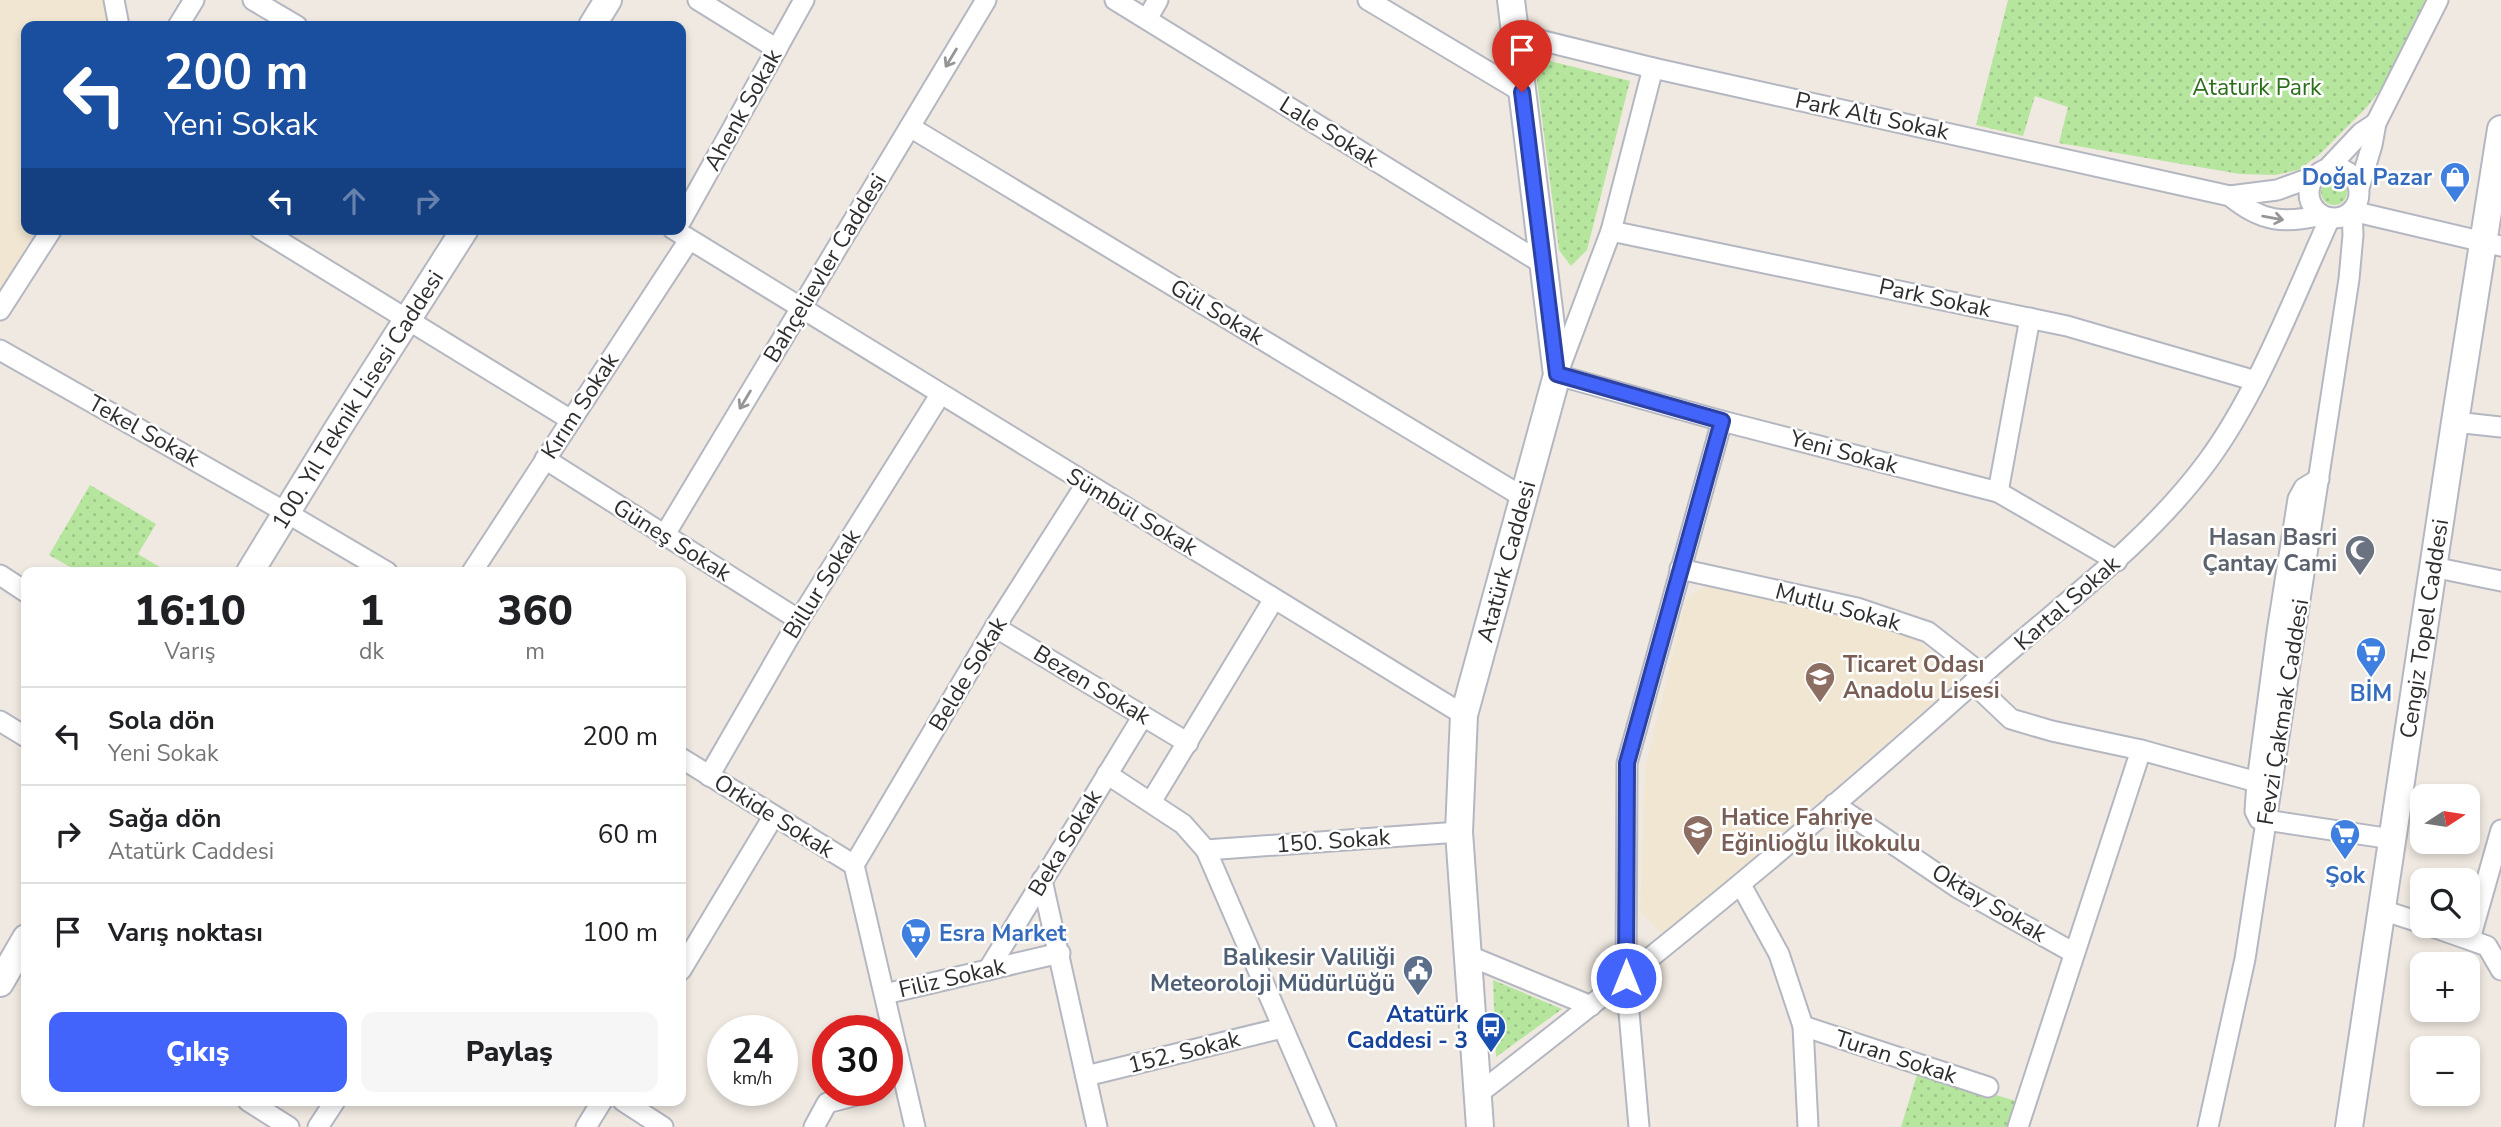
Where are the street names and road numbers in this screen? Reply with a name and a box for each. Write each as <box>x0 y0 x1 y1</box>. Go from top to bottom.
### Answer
street label: Ahenk Sokak <box>697 43 789 176</box>
street label: Park Altı Sokak <box>1792 85 1952 148</box>
street label: Lale Sokak <box>1273 89 1385 175</box>
street label: Bahçelievler Caddesi <box>756 168 894 368</box>
street label: 100. Yıl Teknik Lisesi Caddesi <box>264 264 450 535</box>
street label: Park Sokak <box>1876 271 1994 325</box>
street label: Gül Sokak <box>1164 272 1270 352</box>
street label: Kırım Sokak <box>534 346 626 465</box>
street label: Tekel Sokak <box>83 388 206 474</box>
street label: Yeni Sokak <box>1786 422 1902 481</box>
street label: Sümbül Sokak <box>1061 461 1204 564</box>
street label: Atatürk Caddesi <box>1469 477 1543 646</box>
street label: Güneş Sokak <box>607 491 737 589</box>
street label: Cengiz Topel Caddesi <box>2392 517 2456 740</box>
street label: Billur Sokak <box>776 523 868 645</box>
street label: Kartal Sokak <box>2008 548 2127 657</box>
street label: Mutlu Sokak <box>1772 575 1904 639</box>
street label: Fevzi Çakmak Caddesi <box>2250 597 2316 827</box>
street label: Belde Sokak <box>922 611 1015 737</box>
street label: Bezen Sokak <box>1028 638 1157 732</box>
street label: Orkide Sokak <box>708 767 840 866</box>
street label: Beka Sokak <box>1021 783 1109 902</box>
street label: 150. Sokak <box>1275 822 1392 860</box>
street label: Oktay Sokak <box>1926 857 2053 950</box>
street label: Filiz Sokak <box>896 951 1009 1005</box>
street label: 152. Sokak <box>1125 1023 1244 1081</box>
street label: Turan Sokak <box>1831 1023 1961 1091</box>

